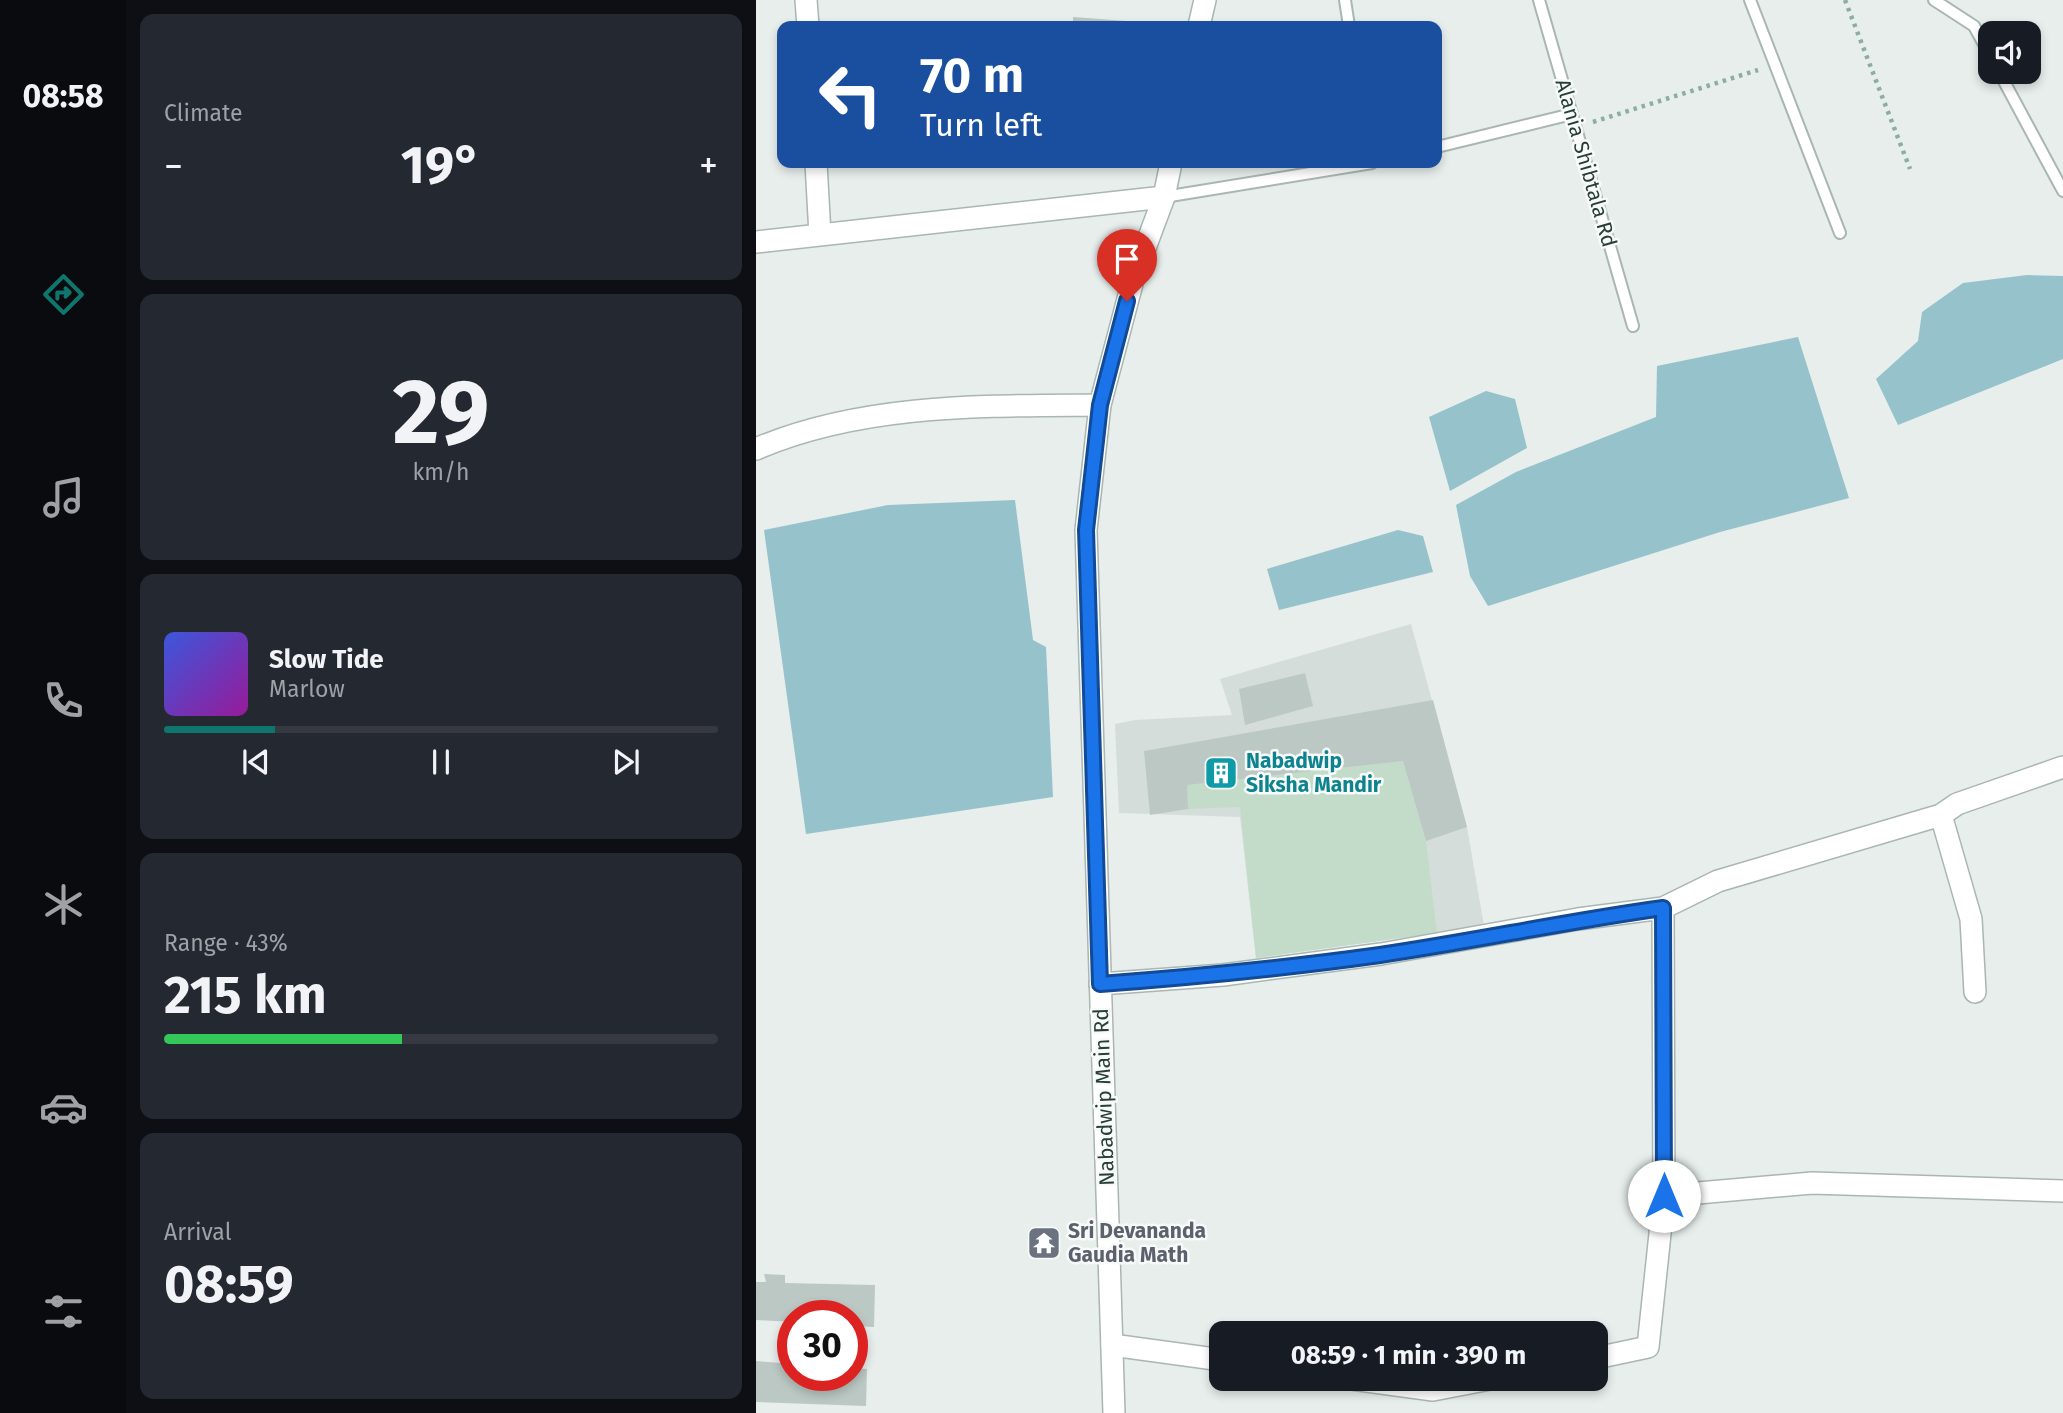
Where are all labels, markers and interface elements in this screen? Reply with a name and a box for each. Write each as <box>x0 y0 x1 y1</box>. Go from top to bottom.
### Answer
map controls <box>1978 21 2041 84</box>
button: sound <box>1978 21 2041 84</box>
text: 70 m <box>920 46 1024 105</box>
icon: left <box>805 49 896 140</box>
street label: Alania Shibtala Rd <box>1550 76 1622 250</box>
text: 08:58 <box>23 77 104 115</box>
text: Climate <box>164 99 243 127</box>
text: Turn left <box>920 106 1042 144</box>
text: 19° <box>401 134 481 197</box>
text: − <box>164 143 183 189</box>
text: + <box>699 143 718 189</box>
pin <box>1097 229 1157 301</box>
icon: arrive <box>1108 240 1146 278</box>
icon: directions <box>39 270 88 319</box>
text: 29 <box>392 358 490 467</box>
text: km/h <box>413 458 469 486</box>
icon: music <box>39 473 88 522</box>
text: Slow Tide <box>269 644 384 675</box>
text: Marlow <box>269 675 345 703</box>
icon: phone <box>39 676 88 725</box>
icon: previous <box>237 743 275 781</box>
icon: pause <box>422 743 460 781</box>
icon: next <box>607 743 645 781</box>
place label: Nabadwip Siksha Mandir <box>1246 748 1382 798</box>
building icon: Nabadwip Siksha Mandir <box>1202 754 1240 792</box>
icon: climate <box>39 880 88 929</box>
text: Range · 43% <box>164 929 288 957</box>
text: 215 km <box>164 964 327 1027</box>
street label: Nabadwip Main Rd <box>1088 1008 1120 1186</box>
icon: car <box>39 1083 88 1132</box>
position arrow <box>1627 1159 1701 1233</box>
text: Arrival <box>164 1218 231 1246</box>
place label: Sri Devananda Gaudia Math <box>1068 1218 1206 1268</box>
temple icon: Sri Devananda Gaudia Math <box>1025 1224 1063 1262</box>
text: 08:59 <box>164 1253 294 1316</box>
icon: filters <box>39 1287 88 1336</box>
speed limit sign: 30 <box>777 1300 868 1391</box>
text: 08:59 · 1 min · 390 m <box>1291 1340 1526 1371</box>

